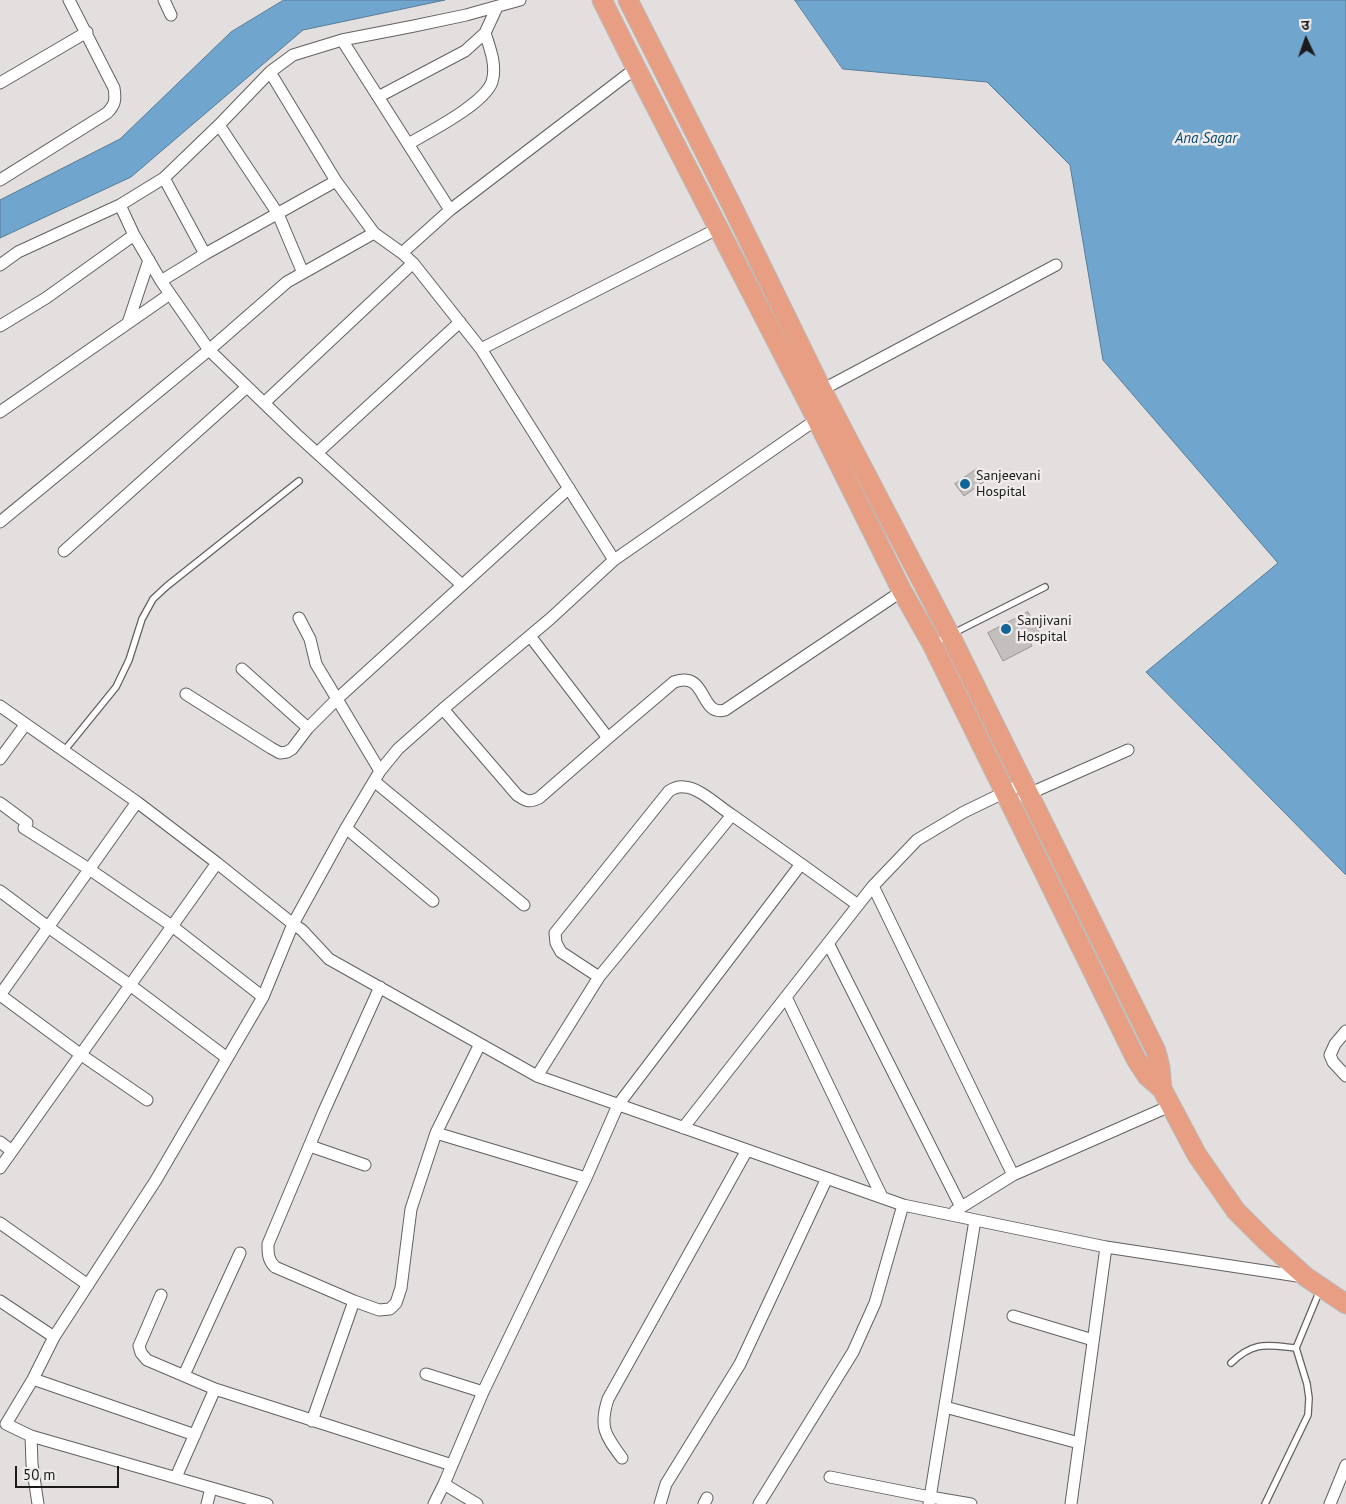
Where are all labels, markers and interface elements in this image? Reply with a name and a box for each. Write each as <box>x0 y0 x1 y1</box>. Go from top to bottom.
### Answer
north arrow <box>1281 15 1331 65</box>
text: उ <box>1301 16 1310 34</box>
water label: Ana Sagar <box>1175 130 1237 148</box>
place label: Sanjeevani Hospital <box>976 468 1041 501</box>
marker: Sanjeevani Hospital <box>958 477 972 491</box>
place label: Sanjivani Hospital <box>1017 613 1072 646</box>
marker: Sanjivani Hospital <box>999 622 1013 636</box>
scale bar <box>18 1456 121 1488</box>
text: 50 m <box>23 1465 56 1484</box>

